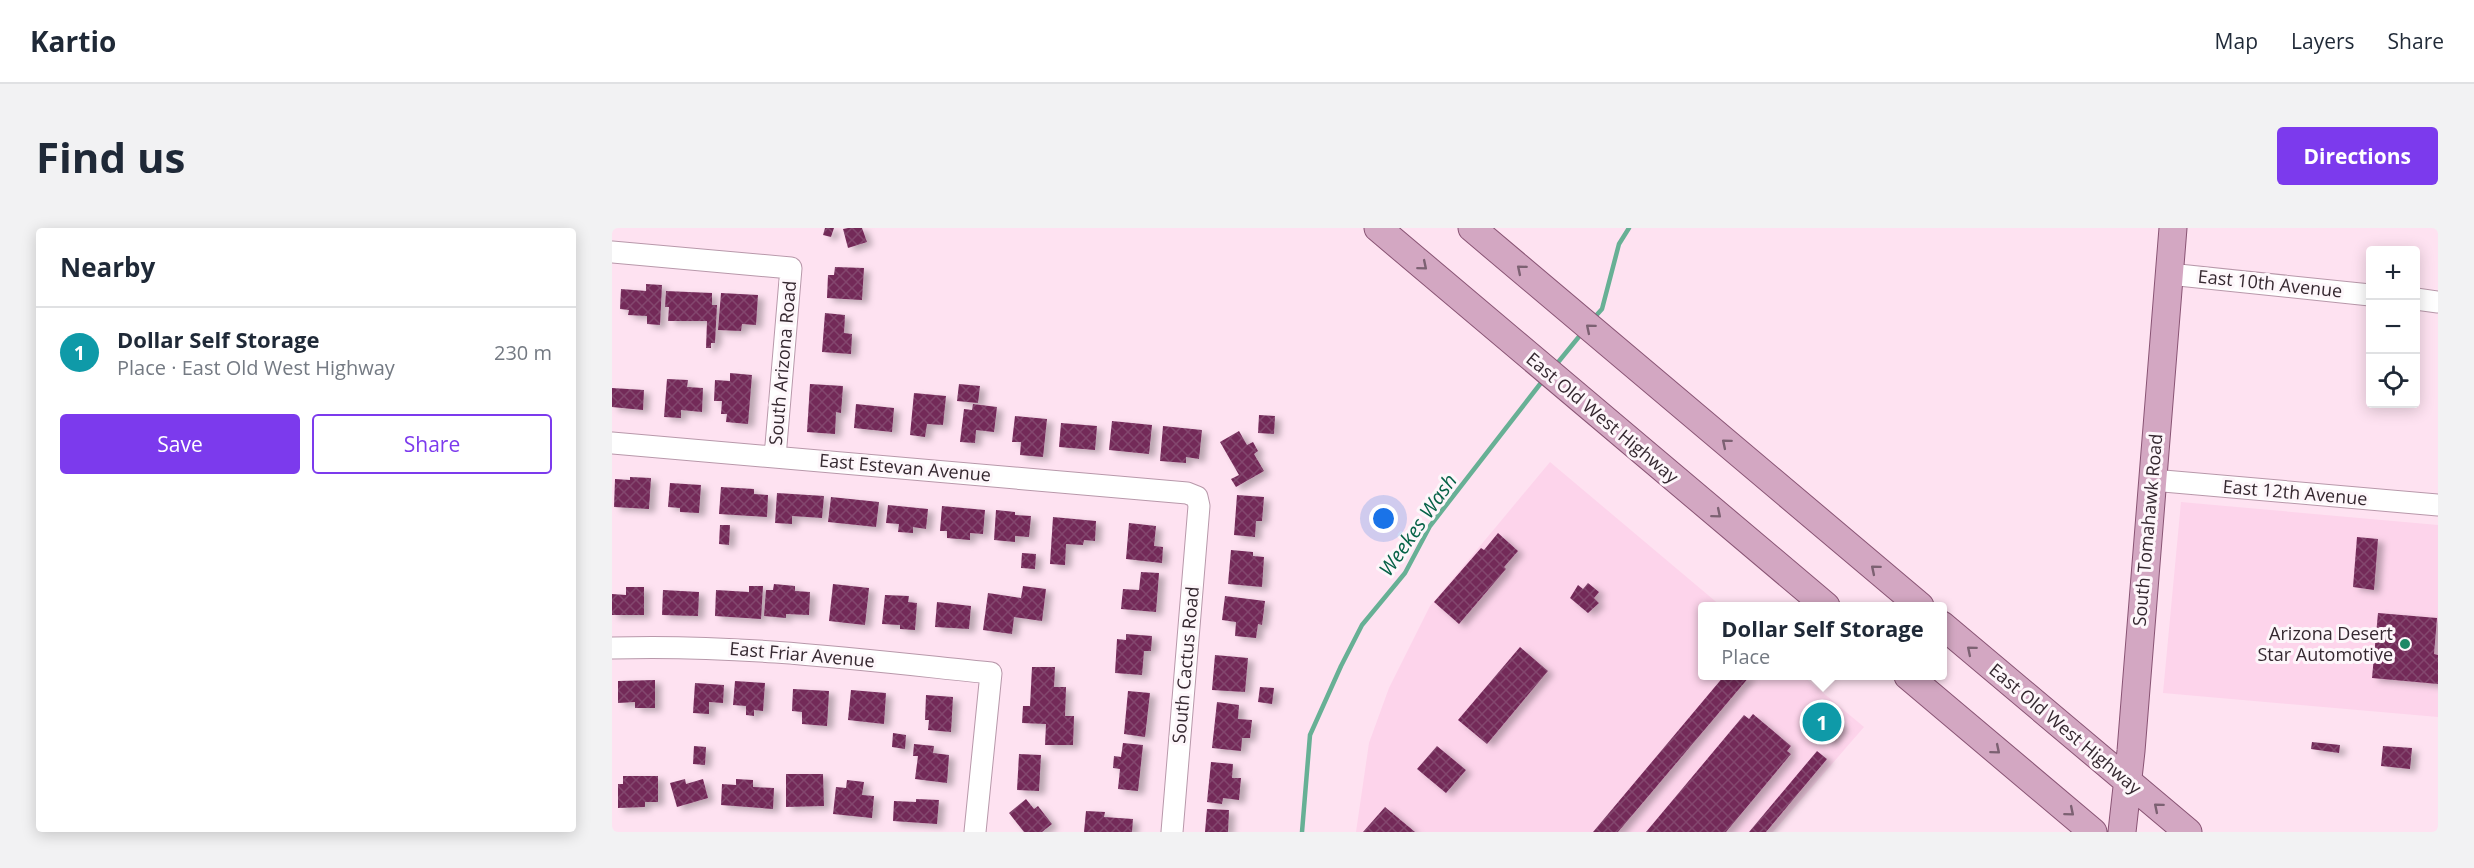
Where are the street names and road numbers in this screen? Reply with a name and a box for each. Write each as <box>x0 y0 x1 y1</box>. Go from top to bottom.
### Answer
street label: East 10th Avenue <box>2197 263 2343 303</box>
street label: South Arizona Road <box>763 280 801 446</box>
street label: East Old West Highway <box>1521 346 1685 489</box>
street label: South Tomahawk Road <box>2127 433 2167 627</box>
street label: East Estevan Avenue <box>818 448 992 486</box>
street label: East 12th Avenue <box>2222 474 2368 510</box>
street label: South Cactus Road <box>1166 585 1204 744</box>
street label: East Friar Avenue <box>729 636 876 672</box>
street label: East Old West Highway <box>1984 657 2148 800</box>

